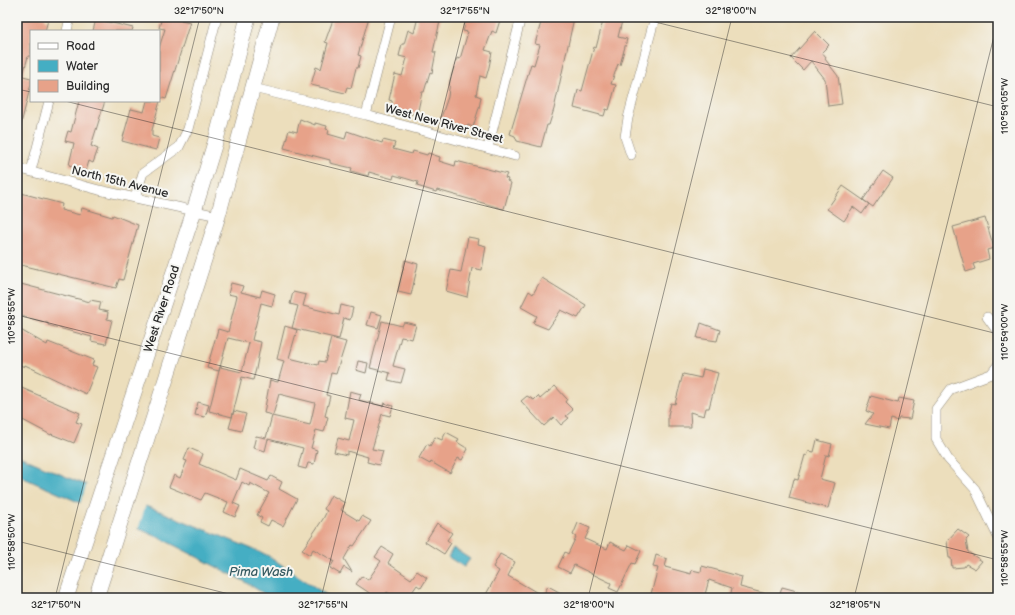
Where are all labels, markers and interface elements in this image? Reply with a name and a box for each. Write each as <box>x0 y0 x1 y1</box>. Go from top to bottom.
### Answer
text: 32°17'50"N <box>174 5 224 17</box>
text: 32°17'55"N <box>440 5 490 17</box>
text: 32°18'00"N <box>705 5 757 17</box>
legend <box>30 30 160 102</box>
text: Road <box>66 39 95 54</box>
text: Water <box>66 59 98 74</box>
text: 110°59'05"W <box>999 78 1011 134</box>
text: Building <box>66 79 110 94</box>
street label: West New River Street <box>383 101 505 147</box>
street label: North 15th Avenue <box>70 163 170 201</box>
street label: West River Road <box>141 264 183 354</box>
text: 110°58'55"W <box>6 288 18 344</box>
text: 110°59'00"W <box>999 304 1011 360</box>
text: 110°58'50"W <box>6 514 18 570</box>
text: 110°58'55"W <box>999 530 1011 586</box>
water label: Pima Wash <box>229 564 293 580</box>
text: 32°17'50"N <box>31 599 81 611</box>
text: 32°17'55"N <box>298 599 348 611</box>
text: 32°18'00"N <box>563 599 615 611</box>
text: 32°18'05"N <box>829 599 881 611</box>

